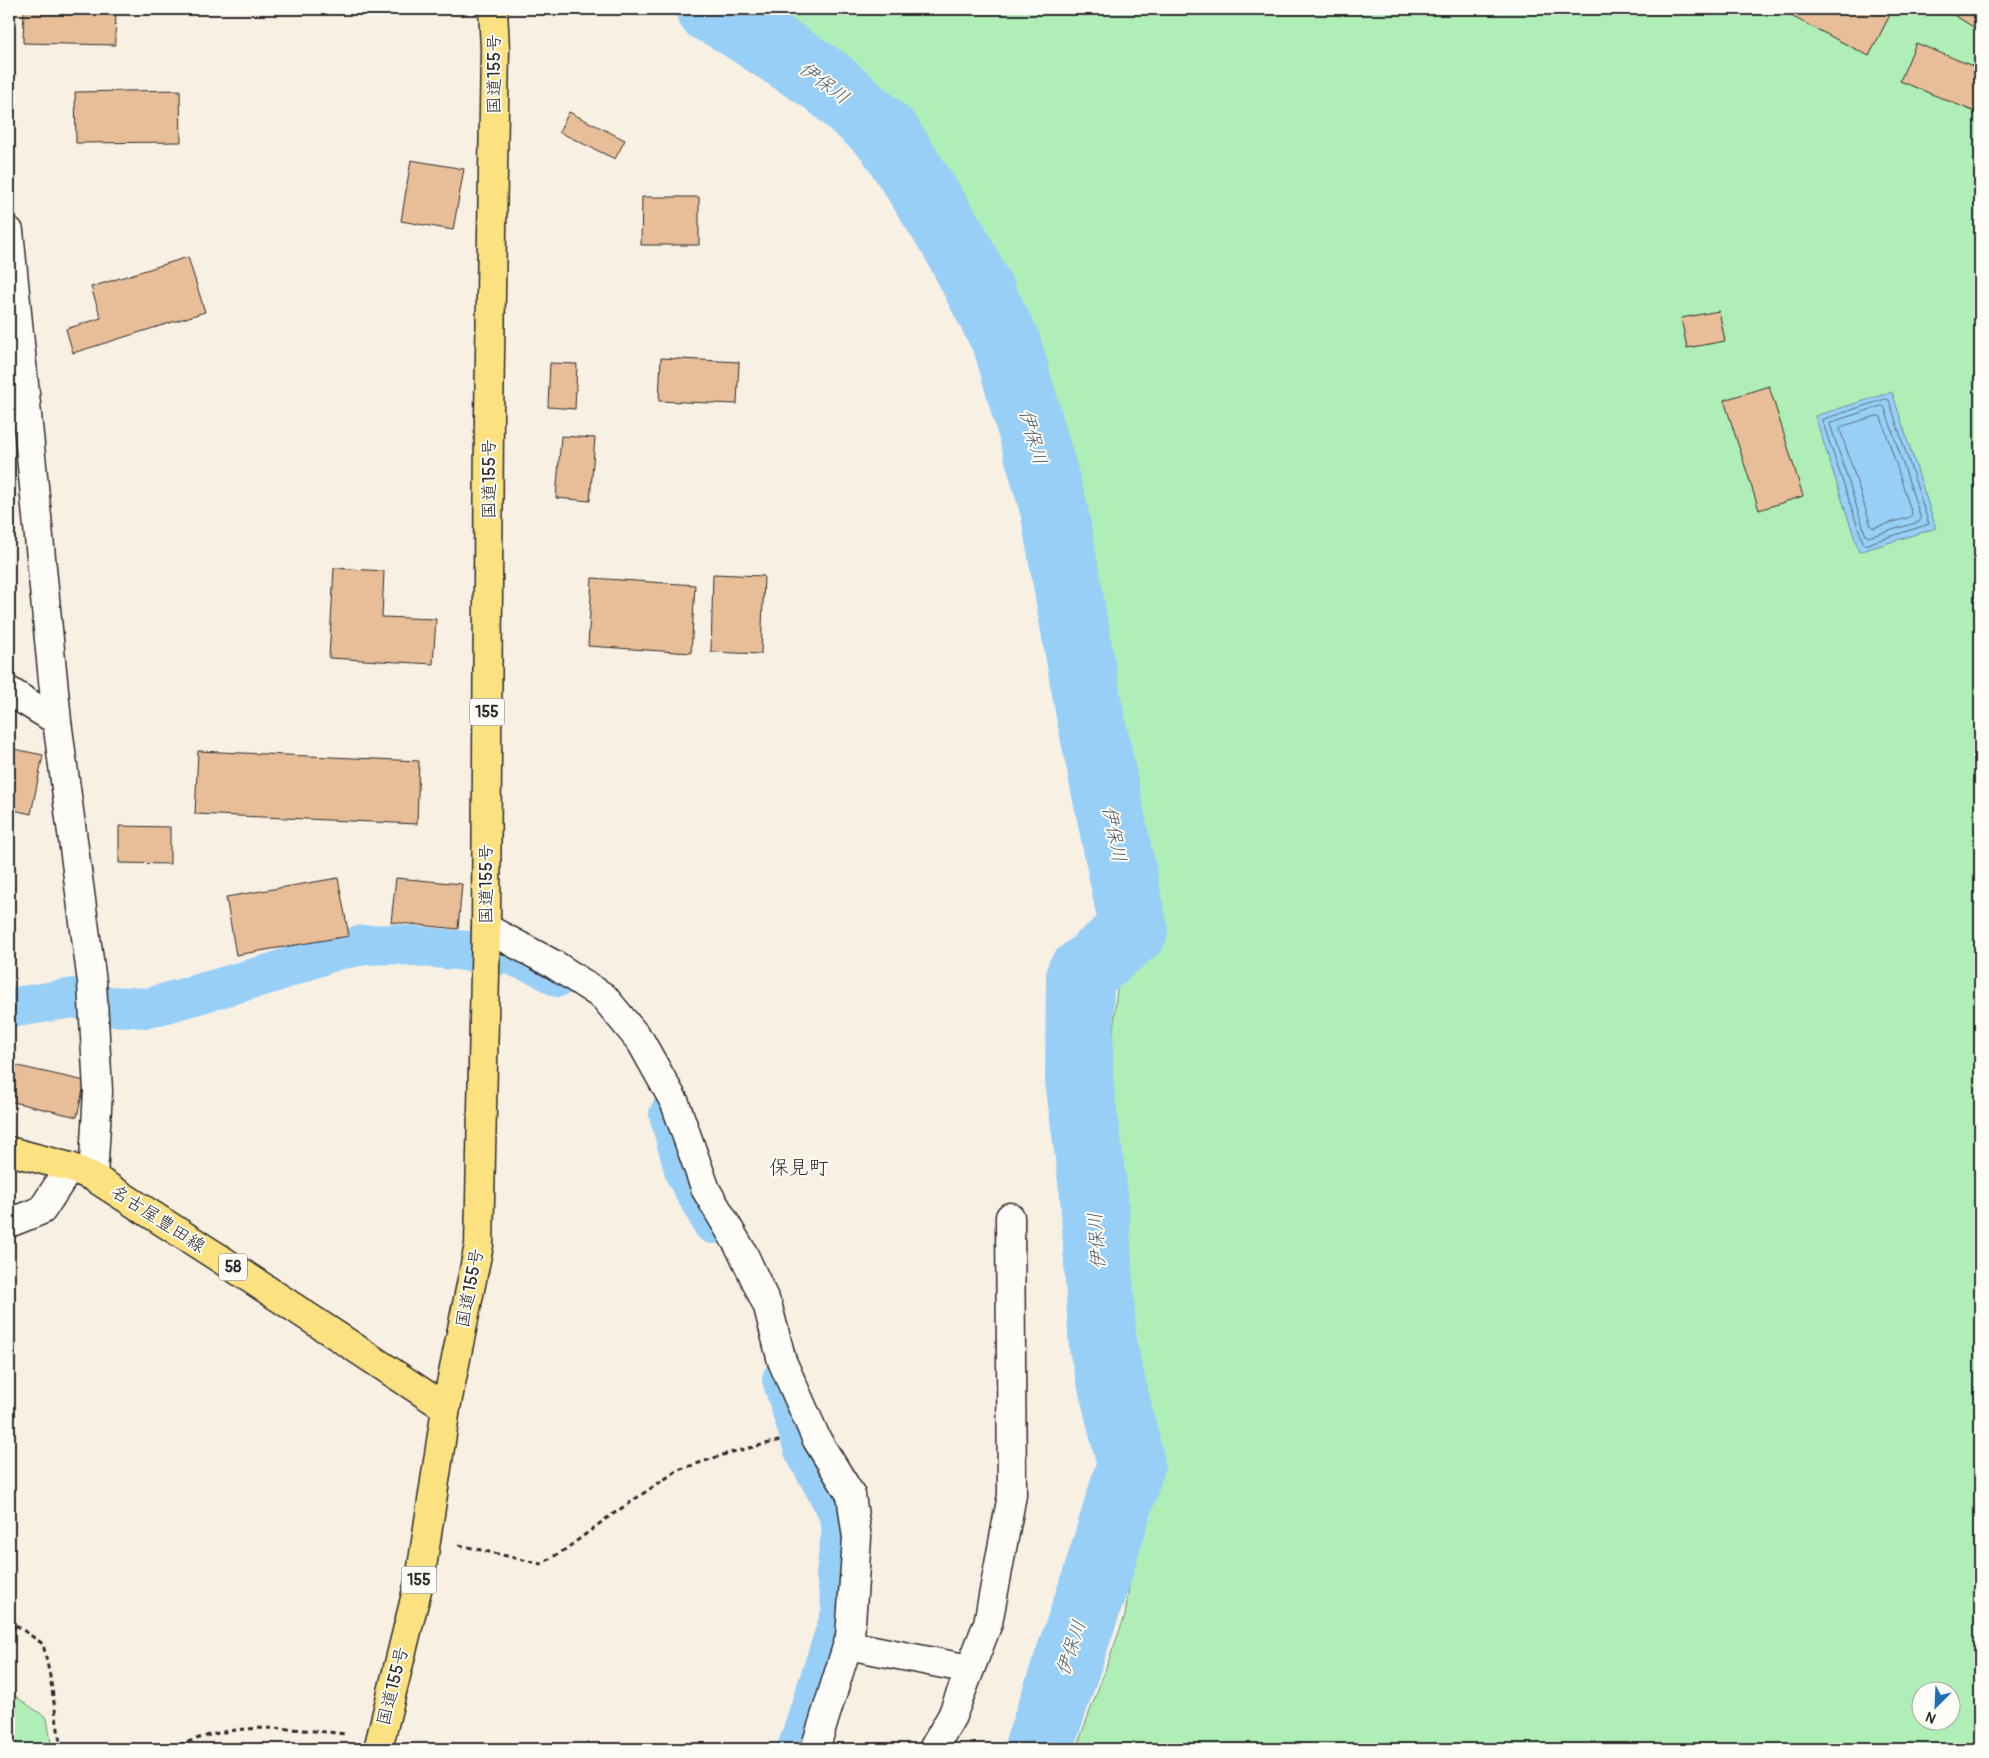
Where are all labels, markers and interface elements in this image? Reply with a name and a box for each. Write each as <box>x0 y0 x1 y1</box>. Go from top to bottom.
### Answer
street label: 国道155号 <box>483 34 506 114</box>
water label: 伊保川 <box>794 56 854 110</box>
water label: 伊保川 <box>1014 406 1052 468</box>
street label: 国道155号 <box>478 439 501 519</box>
road number: 155 <box>470 699 504 726</box>
water label: 伊保川 <box>1097 804 1131 864</box>
street label: 国道155号 <box>475 844 498 924</box>
district label: 保見町 <box>769 1155 829 1180</box>
street label: 名古屋豊田線 <box>106 1180 210 1258</box>
water label: 伊保川 <box>1083 1212 1111 1270</box>
street label: 国道155号 <box>451 1246 489 1330</box>
road number: 58 <box>219 1254 247 1280</box>
road number: 155 <box>402 1566 436 1594</box>
water label: 伊保川 <box>1051 1617 1091 1679</box>
street label: 国道155号 <box>372 1644 414 1728</box>
north arrow <box>1912 1680 1962 1730</box>
text: N <box>1923 1708 1939 1727</box>

